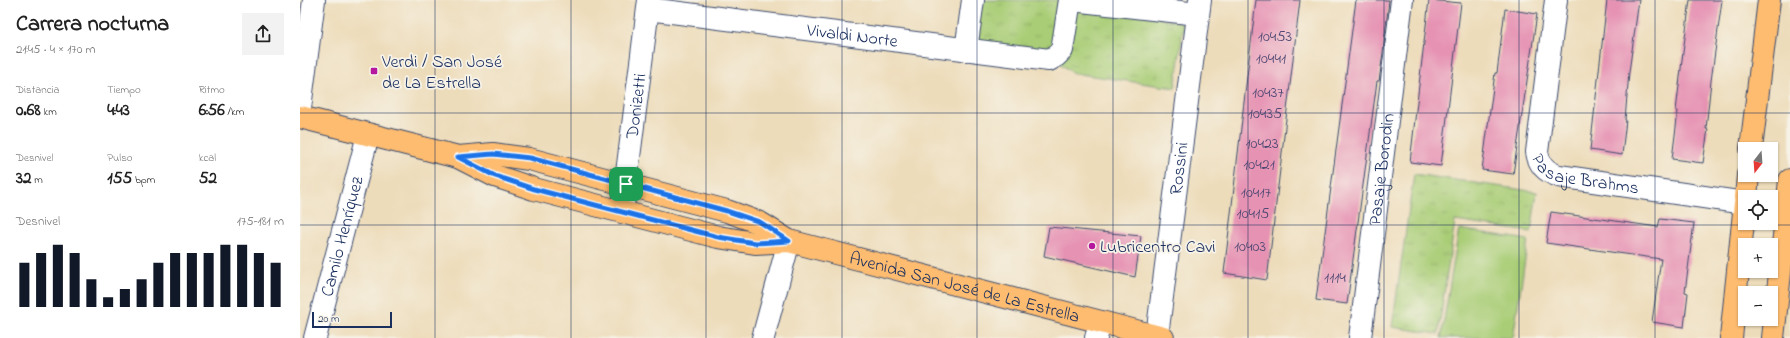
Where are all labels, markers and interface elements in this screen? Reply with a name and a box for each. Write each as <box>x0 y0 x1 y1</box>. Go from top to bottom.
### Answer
text: Carrera nocturna <box>16 9 169 41</box>
button: share <box>242 13 284 55</box>
street label: Vivaldi Norte <box>804 18 900 56</box>
house number: 10453 <box>1258 25 1292 49</box>
text: 21:45 · 4 × 170 m <box>16 40 96 59</box>
house number: 10441 <box>1256 47 1286 71</box>
place label: Verdi / San José de La Estrella <box>381 50 503 97</box>
marker: Verdi / San José de La Estrella <box>369 66 379 76</box>
street label: Donizetti <box>620 72 655 141</box>
house number: 10437 <box>1252 81 1284 105</box>
text: Distancia <box>16 82 60 98</box>
text: Tiempo <box>107 82 141 98</box>
text: Ritmo <box>199 82 225 98</box>
text: 0.68 <box>16 98 41 123</box>
text: 4:43 <box>107 98 130 123</box>
text: 6:56 <box>199 98 225 123</box>
house number: 10435 <box>1248 102 1282 126</box>
text: km <box>41 104 57 120</box>
text: /km <box>225 104 244 120</box>
street label: Pasaje Borodin <box>1363 112 1403 227</box>
house number: 10423 <box>1245 132 1279 156</box>
street label: Rossini <box>1164 141 1197 197</box>
north arrow <box>1738 142 1778 182</box>
map controls <box>1738 142 1778 326</box>
text: Desnivel <box>16 150 53 166</box>
text: Pulso <box>107 150 132 166</box>
text: kcal <box>199 150 216 166</box>
street label: Pasaje Brahms <box>1523 151 1641 202</box>
house number: 10421 <box>1243 153 1275 177</box>
text: 32 <box>16 166 31 191</box>
text: 155 <box>107 166 132 191</box>
text: 52 <box>199 166 217 191</box>
pin <box>609 167 643 201</box>
text: m <box>31 172 43 188</box>
text: bpm <box>132 172 155 188</box>
street label: Camilo Henríquez <box>315 173 372 300</box>
icon: arrive <box>615 173 637 195</box>
house number: 10417 <box>1241 181 1272 205</box>
button: locate <box>1738 190 1778 230</box>
house number: 10415 <box>1237 202 1269 226</box>
text: Desnivel <box>16 212 60 231</box>
text: 175–181 m <box>237 212 284 231</box>
place label: Lubricentro Cavi <box>1100 235 1215 261</box>
house number: 10403 <box>1234 235 1266 259</box>
button: + <box>1738 238 1778 278</box>
marker: Lubricentro Cavi <box>1087 241 1097 251</box>
street label: Avenida San José de La Estrella <box>846 246 1082 331</box>
house number: 1114 <box>1324 266 1346 290</box>
button: − <box>1738 286 1778 326</box>
scale bar <box>312 310 392 329</box>
text: 20 m <box>318 311 340 327</box>

